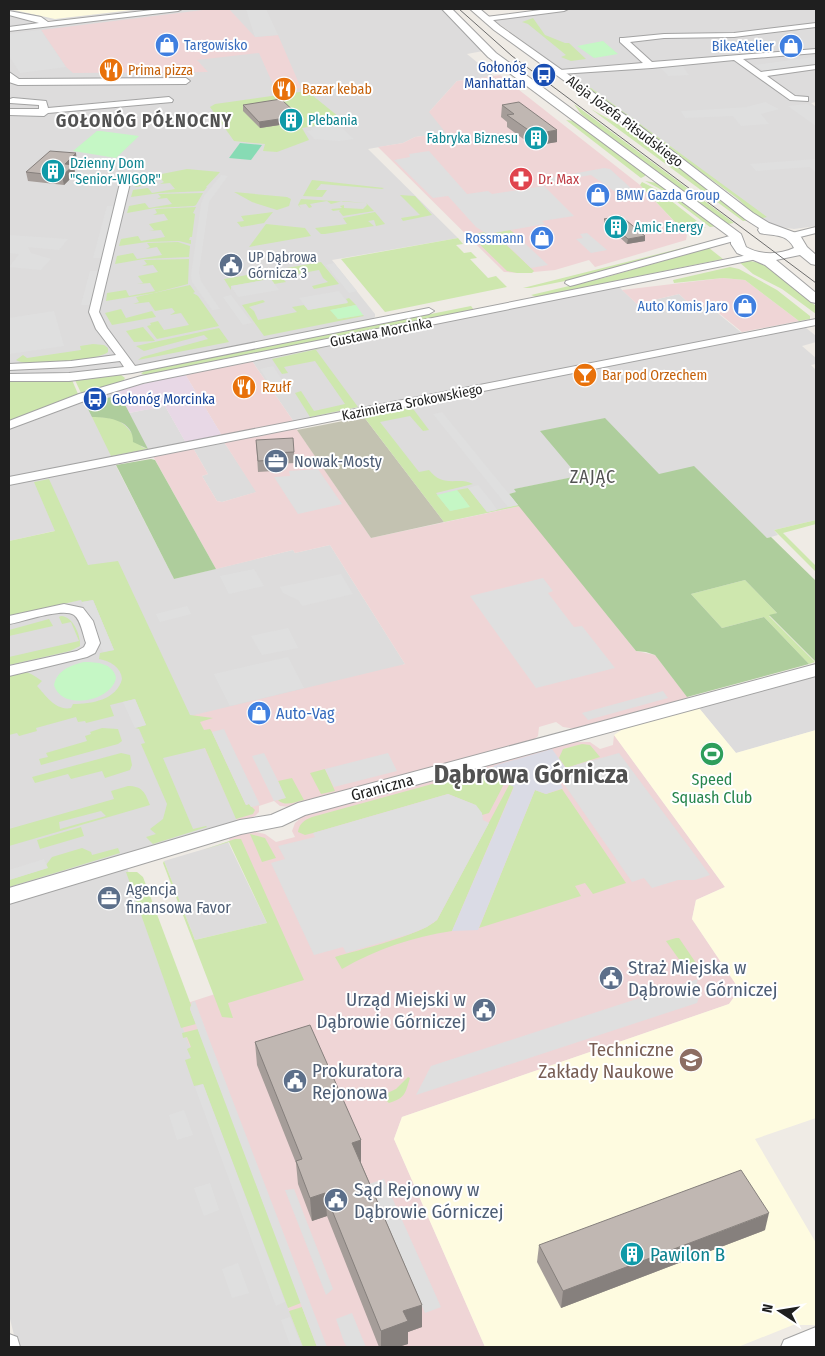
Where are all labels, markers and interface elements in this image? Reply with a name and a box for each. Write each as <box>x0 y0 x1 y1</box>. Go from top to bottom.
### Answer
shop icon: Targowisko <box>154 32 180 58</box>
shop icon: BikeAtelier <box>778 33 804 59</box>
place label: Targowisko <box>184 37 248 54</box>
place label: BikeAtelier <box>712 38 774 55</box>
restaurant icon: Prima pizza <box>98 57 124 83</box>
place label: Gołonóg Manhattan <box>464 59 526 92</box>
place label: Prima pizza <box>128 62 193 79</box>
bus stop icon: Gołonóg Manhattan <box>531 62 557 88</box>
street label: Aleja Józefa Piłsudskiego <box>563 72 686 171</box>
restaurant icon: Bazar kebab <box>271 76 297 102</box>
place label: Bazar kebab <box>302 81 372 98</box>
building icon: Plebania <box>278 107 304 133</box>
district label: GOŁONÓG PÓŁNOCNY <box>56 109 232 132</box>
place label: Plebania <box>308 112 358 129</box>
building icon: Fabryka Biznesu <box>523 125 549 151</box>
place label: Fabryka Biznesu <box>426 130 518 147</box>
place label: Dzienny Dom "Senior-WIGOR" <box>70 155 161 188</box>
building icon: Dzienny Dom "Senior-WIGOR" <box>40 158 66 184</box>
pharmacy icon: Dr. Max <box>508 166 534 192</box>
place label: Dr. Max <box>538 171 580 188</box>
shop icon: BMW Gazda Group <box>585 182 611 208</box>
place label: BMW Gazda Group <box>616 187 720 204</box>
building icon: Amic Energy <box>603 214 629 240</box>
place label: Amic Energy <box>634 219 704 236</box>
shop icon: Rossmann <box>529 225 555 251</box>
place label: Rossmann <box>465 230 524 247</box>
place label: UP Dąbrowa Górnicza 3 <box>248 249 317 282</box>
public building icon: UP Dąbrowa Górnicza 3 <box>218 252 244 278</box>
shop icon: Auto Komis Jaro <box>732 293 758 319</box>
place label: Auto Komis Jaro <box>638 298 728 315</box>
street label: Gustawa Morcinka <box>329 314 434 351</box>
bar icon: Bar pod Orzechem <box>572 362 598 388</box>
place label: Bar pod Orzechem <box>602 367 707 384</box>
restaurant icon: Rzułf <box>231 374 257 400</box>
place label: Rzułf <box>262 379 292 396</box>
street label: Kazimierza Srokowskiego <box>340 380 484 424</box>
bus stop icon: Gołonóg Morcinka <box>82 386 108 412</box>
place label: Gołonóg Morcinka <box>112 391 215 408</box>
office icon: Nowak-Mosty <box>263 448 289 474</box>
place label: Nowak-Mosty <box>294 452 383 471</box>
district label: ZAJĄC <box>570 466 616 488</box>
shop icon: Auto-Vag <box>246 700 272 726</box>
place label: Auto-Vag <box>276 704 335 723</box>
sports icon: Speed Squash Club <box>699 741 725 767</box>
district label: Dąbrowa Górnicza <box>434 759 628 790</box>
street label: Graniczna <box>349 770 416 805</box>
place label: Speed Squash Club <box>672 770 752 807</box>
place label: Agencja finansowa Favor <box>126 880 231 917</box>
office icon: Agencja finansowa Favor <box>96 885 122 911</box>
place label: Straż Miejska w Dąbrowie Górniczej <box>628 956 777 1001</box>
public building icon: Straż Miejska w Dąbrowie Górniczej <box>598 965 624 991</box>
place label: Urząd Miejski w Dąbrowie Górniczej <box>317 988 467 1033</box>
public building icon: Urząd Miejski w Dąbrowie Górniczej <box>471 997 497 1023</box>
place label: Techniczne Zakłady Naukowe <box>538 1038 674 1083</box>
school or university icon: Techniczne Zakłady Naukowe <box>678 1047 704 1073</box>
place label: Prokuratora Rejonowa <box>312 1059 403 1104</box>
public building icon: Prokuratora Rejonowa <box>282 1068 308 1094</box>
place label: Sąd Rejonowy w Dąbrowie Górniczej <box>354 1178 503 1223</box>
public building icon: Sąd Rejonowy w Dąbrowie Górniczej <box>323 1187 349 1213</box>
building icon: Pawilon B <box>619 1241 645 1267</box>
place label: Pawilon B <box>650 1243 725 1266</box>
north arrow <box>755 1286 805 1336</box>
text: N <box>759 1303 777 1314</box>

